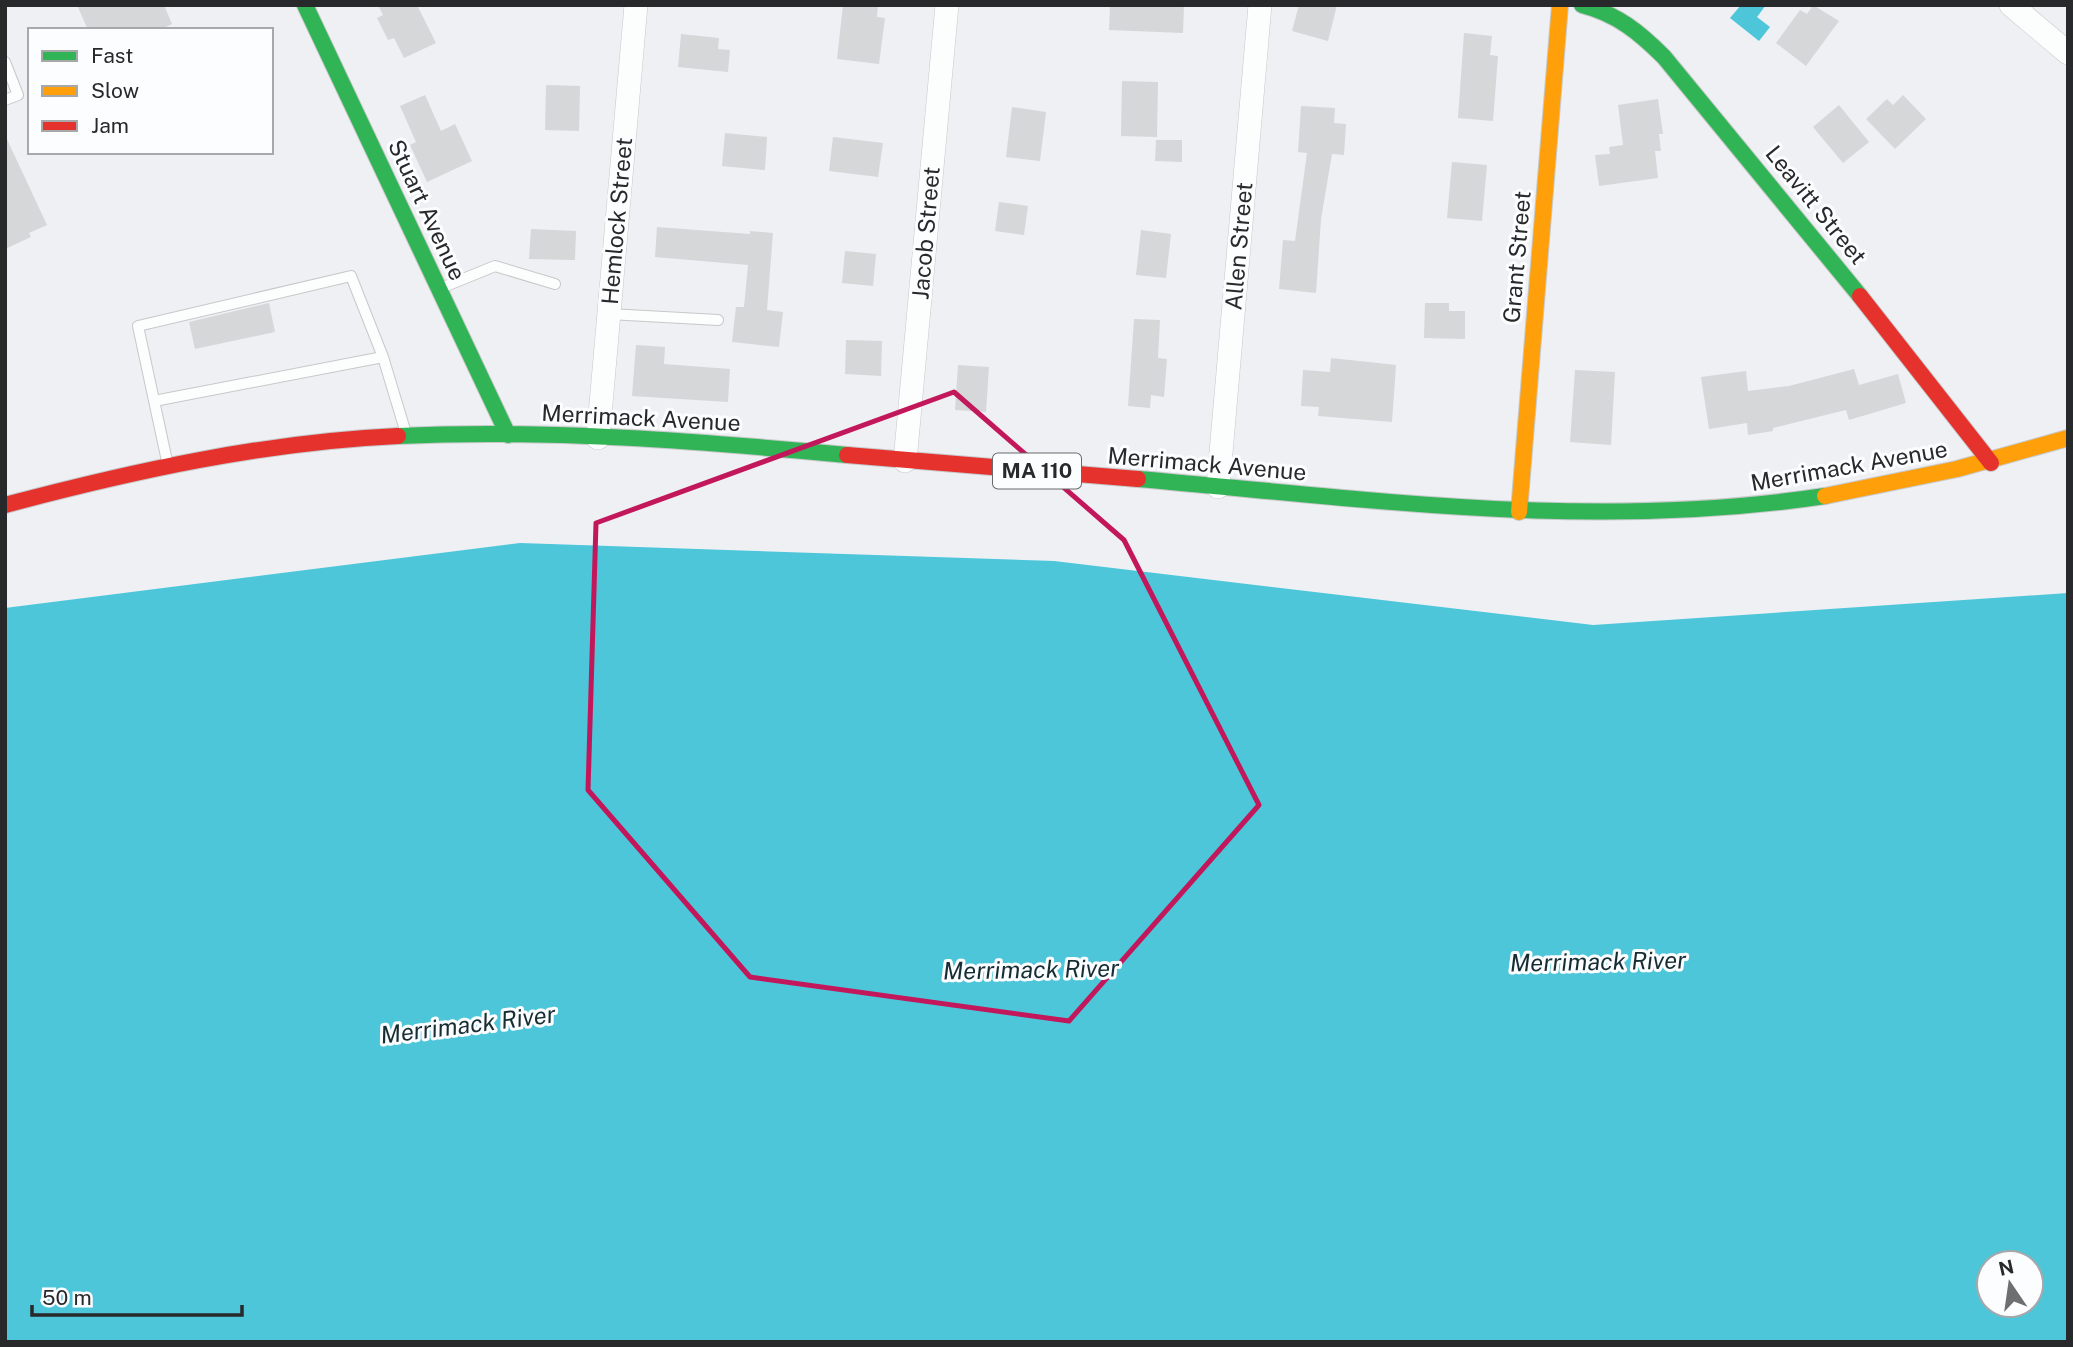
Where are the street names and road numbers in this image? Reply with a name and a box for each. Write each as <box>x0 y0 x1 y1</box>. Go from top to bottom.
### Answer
street label: Stuart Avenue <box>383 135 472 284</box>
street label: Hemlock Street <box>596 136 637 306</box>
street label: Leavitt Street <box>1760 140 1872 269</box>
street label: Jacob Street <box>906 165 945 301</box>
street label: Allen Street <box>1219 181 1258 311</box>
street label: Grant Street <box>1497 190 1536 324</box>
street label: Merrimack Avenue <box>541 399 741 436</box>
street label: Merrimack Avenue <box>1748 435 1949 496</box>
street label: Merrimack Avenue <box>1106 441 1308 486</box>
road number: MA 110 <box>993 454 1081 489</box>

